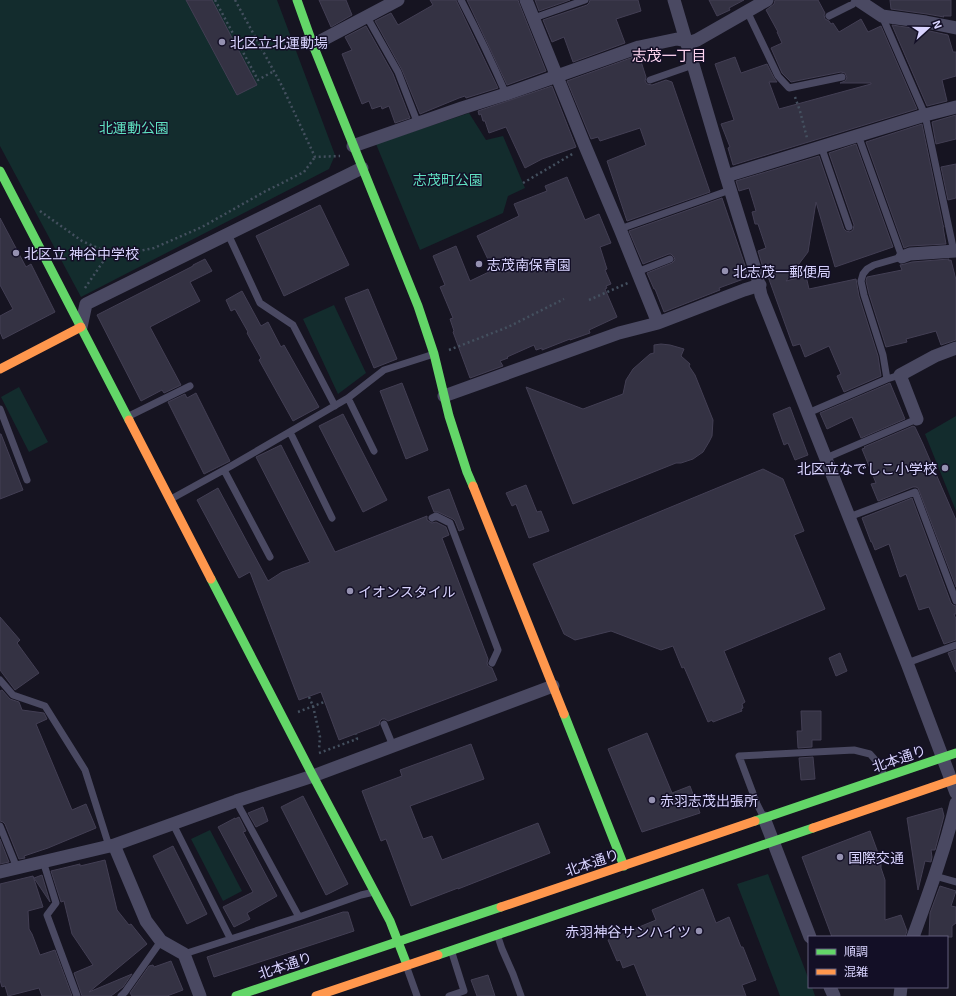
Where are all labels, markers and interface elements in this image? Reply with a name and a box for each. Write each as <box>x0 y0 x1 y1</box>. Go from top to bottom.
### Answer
north arrow <box>908 8 948 48</box>
text: N <box>930 18 945 30</box>
place label: 北区立北運動場 <box>230 34 328 51</box>
marker: 北区立北運動場 <box>217 37 227 47</box>
district label: 志茂一丁目 <box>631 46 707 64</box>
park label: 北運動公園 <box>99 119 169 136</box>
park label: 志茂町公園 <box>413 171 483 188</box>
place label: 北区立 神谷中学校 <box>24 245 139 262</box>
marker: 北区立 神谷中学校 <box>11 248 21 258</box>
place label: 志茂南保育園 <box>487 256 571 273</box>
marker: 志茂南保育園 <box>474 259 484 269</box>
place label: 北志茂一郵便局 <box>733 263 831 280</box>
marker: 北志茂一郵便局 <box>720 266 730 276</box>
place label: 北区立なでしこ小学校 <box>797 460 937 477</box>
marker: 北区立なでしこ小学校 <box>940 463 950 473</box>
place label: イオンスタイル <box>358 583 456 600</box>
marker: イオンスタイル <box>345 586 355 596</box>
street label: 北本通り <box>870 741 928 775</box>
place label: 赤羽志茂出張所 <box>660 792 758 809</box>
marker: 赤羽志茂出張所 <box>647 795 657 805</box>
street label: 北本通り <box>563 845 621 879</box>
place label: 国際交通 <box>848 849 904 866</box>
marker: 国際交通 <box>835 852 845 862</box>
place label: 赤羽神谷サンハイツ <box>565 923 691 940</box>
marker: 赤羽神谷サンハイツ <box>694 926 704 936</box>
legend <box>808 936 948 988</box>
text: 順調 <box>844 944 868 958</box>
street label: 北本通り <box>256 948 314 982</box>
text: 混雑 <box>844 964 868 978</box>

